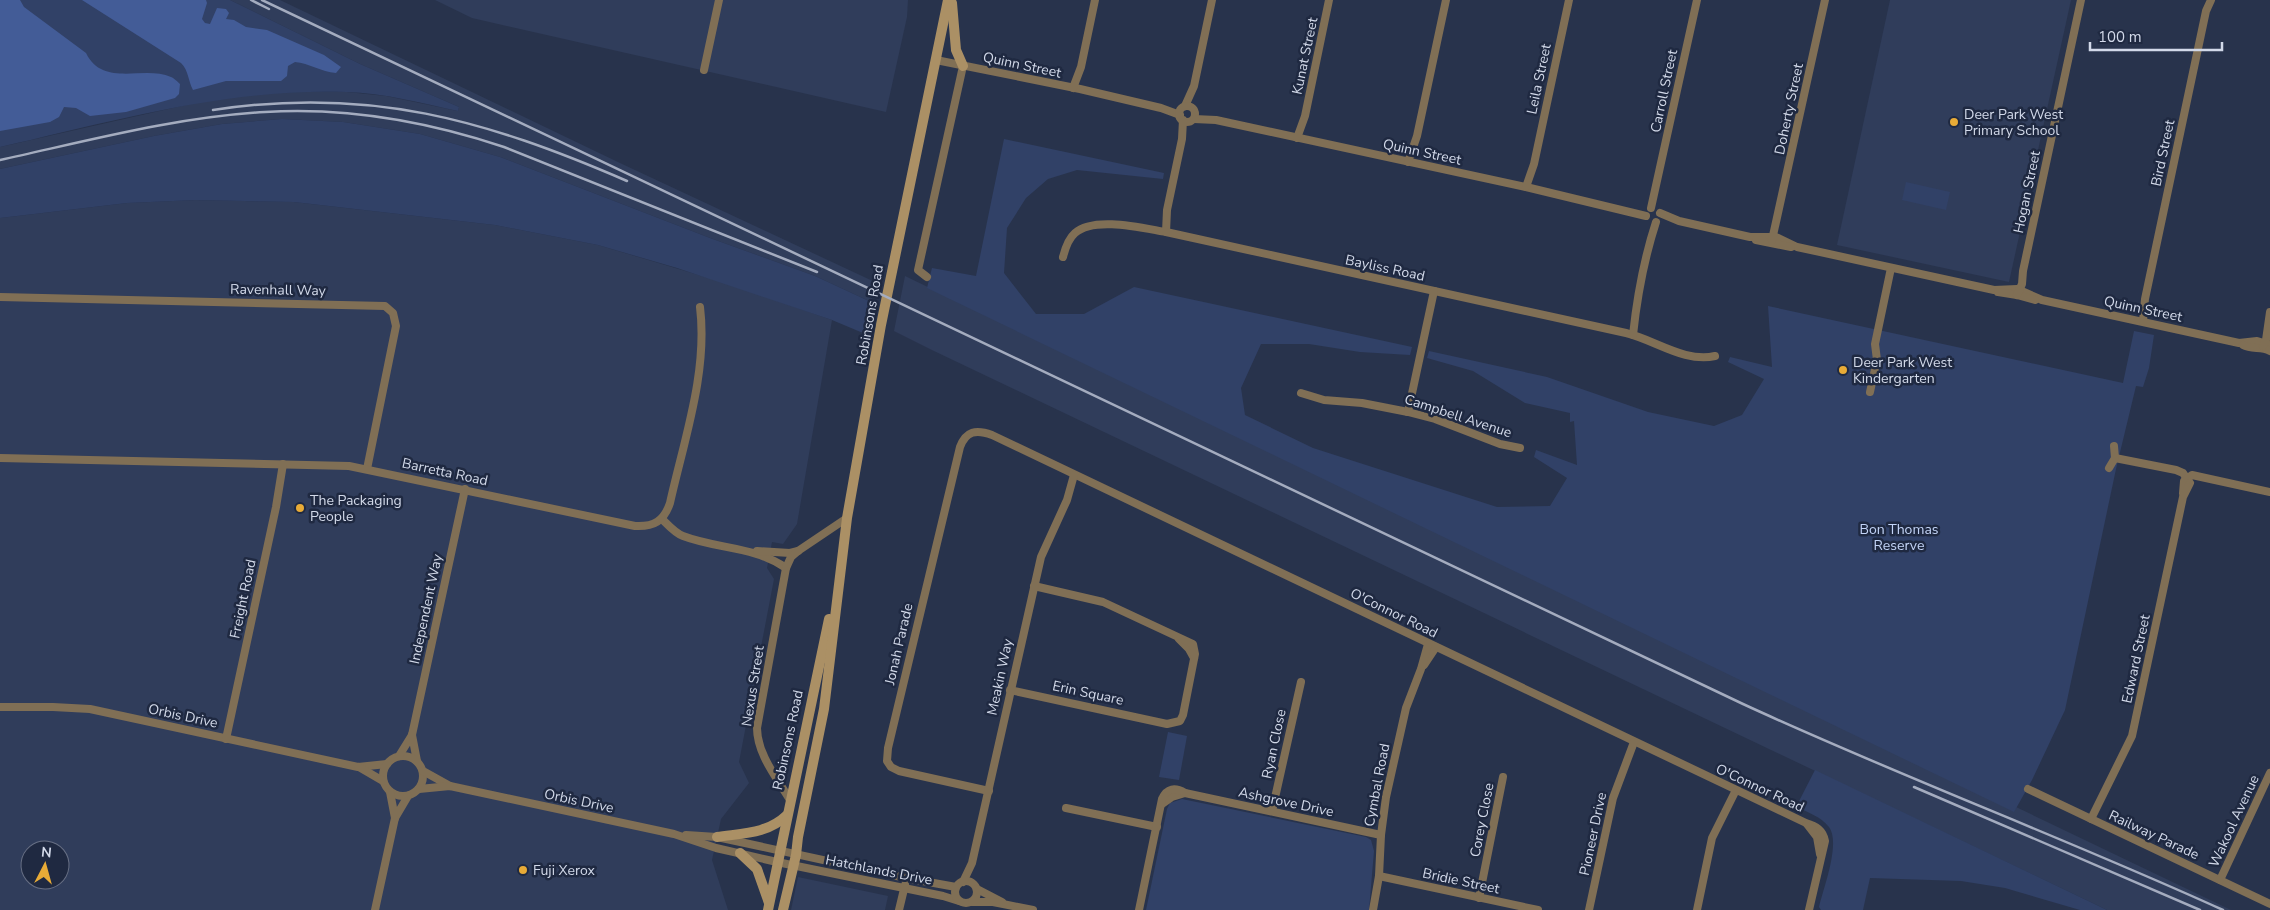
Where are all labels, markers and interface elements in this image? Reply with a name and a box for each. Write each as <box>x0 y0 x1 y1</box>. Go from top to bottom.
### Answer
street label: Kunat Street <box>1288 16 1322 96</box>
scale bar <box>2090 20 2222 52</box>
text: 100 m <box>2098 27 2142 47</box>
street label: Leila Street <box>1522 42 1556 116</box>
street label: Quinn Street <box>981 47 1063 83</box>
street label: Carroll Street <box>1646 48 1682 134</box>
street label: Doherty Street <box>1770 61 1808 156</box>
place label: Deer Park West Primary School <box>1964 105 2063 140</box>
marker: Deer Park West Primary School <box>1948 116 1960 128</box>
street label: Bird Street <box>2147 118 2179 188</box>
street label: Quinn Street <box>1381 134 1463 170</box>
street label: Hogan Street <box>2009 149 2045 235</box>
street label: Bayliss Road <box>1343 250 1427 286</box>
street label: Robinsons Road <box>852 263 888 367</box>
street label: Ravenhall Way <box>230 280 327 300</box>
street label: Quinn Street <box>2102 291 2184 327</box>
place label: Deer Park West Kindergarten <box>1853 353 1952 388</box>
marker: Deer Park West Kindergarten <box>1837 364 1849 376</box>
street label: Campbell Avenue <box>1402 390 1514 442</box>
street label: Barretta Road <box>400 454 490 490</box>
place label: The Packaging People <box>310 491 402 526</box>
marker: The Packaging People <box>294 502 306 514</box>
park label: Bon Thomas Reserve <box>1859 520 1939 555</box>
street label: Independent Way <box>405 552 447 666</box>
street label: Freight Road <box>225 558 261 640</box>
street label: O'Connor Road <box>1347 584 1441 642</box>
street label: Jonah Parade <box>880 601 918 688</box>
street label: Edward Street <box>2117 613 2155 705</box>
street label: Meakin Way <box>983 636 1018 717</box>
street label: Nexus Street <box>737 644 769 728</box>
street label: Erin Square <box>1051 676 1125 710</box>
street label: Robinsons Road <box>768 688 808 792</box>
street label: Orbis Drive <box>146 699 220 733</box>
street label: Ryan Close <box>1257 707 1291 781</box>
street label: Cymbal Road <box>1360 742 1394 828</box>
street label: O'Connor Road <box>1713 759 1807 817</box>
street label: Wakool Avenue <box>2204 772 2264 870</box>
street label: Corey Close <box>1465 781 1499 859</box>
street label: Ashgrove Drive <box>1237 783 1335 821</box>
street label: Orbis Drive <box>542 784 616 818</box>
street label: Pioneer Drive <box>1575 791 1611 877</box>
street label: Railway Parade <box>2106 806 2202 864</box>
north arrow <box>20 840 70 890</box>
text: N <box>40 843 53 863</box>
street label: Hatchlands Drive <box>824 850 934 890</box>
place label: Fuji Xerox <box>533 861 596 880</box>
marker: Fuji Xerox <box>517 864 529 876</box>
street label: Bridie Street <box>1421 864 1501 898</box>

